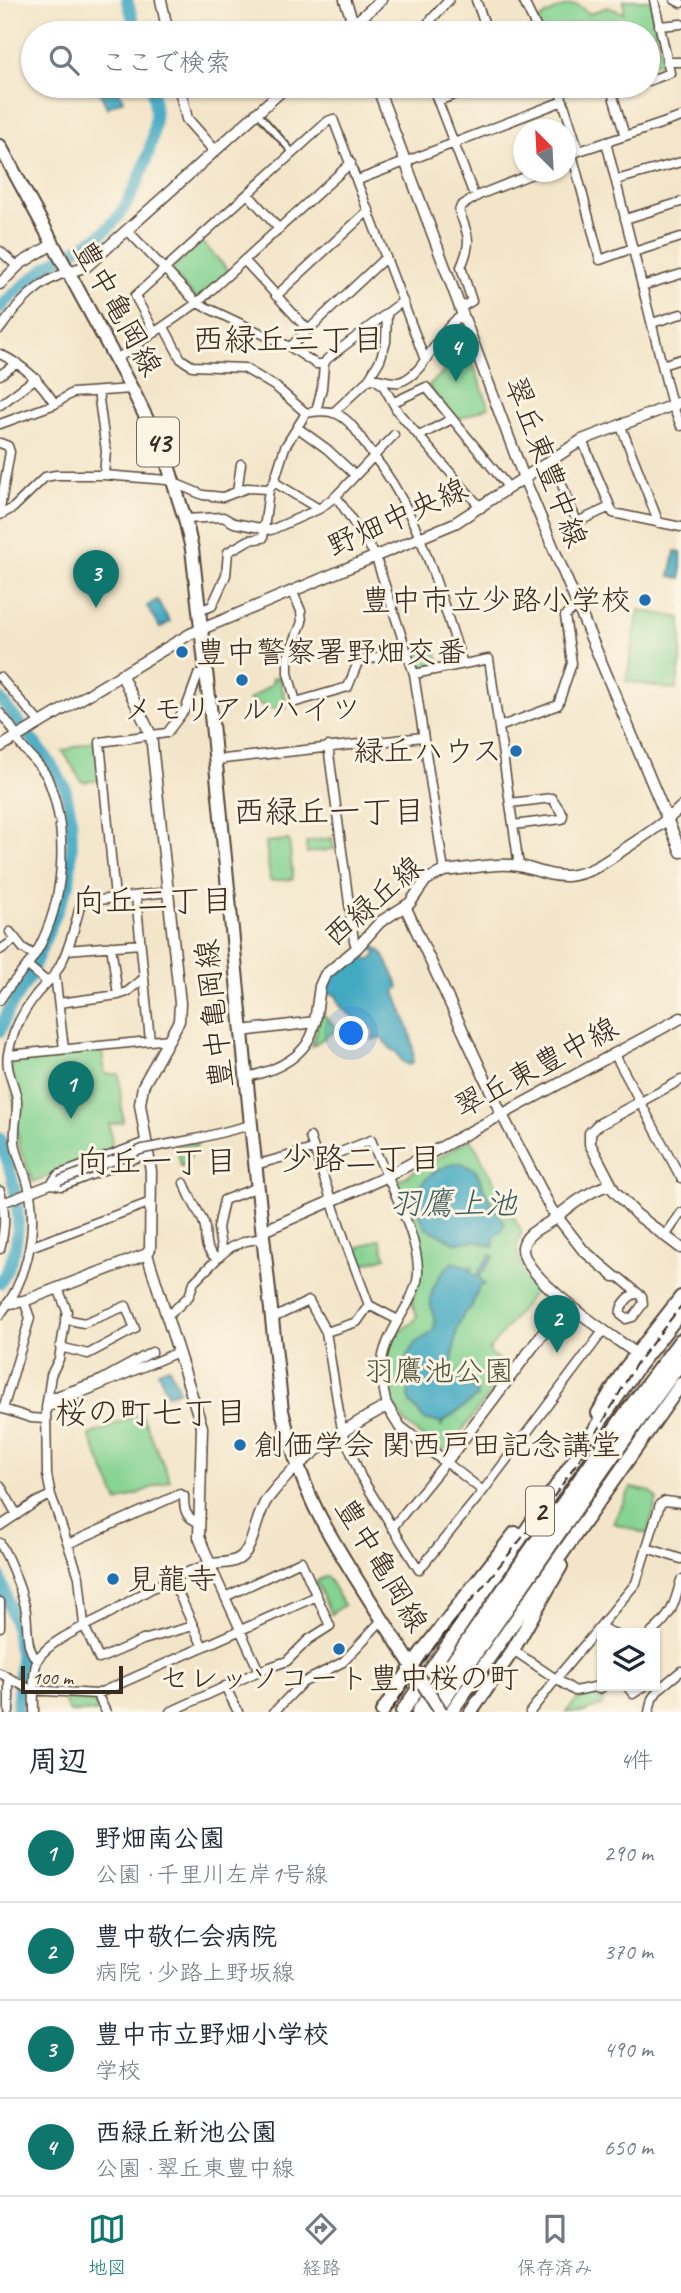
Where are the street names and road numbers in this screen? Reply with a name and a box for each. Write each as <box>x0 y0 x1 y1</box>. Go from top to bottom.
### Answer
street label: 豊中亀岡線 <box>65 233 171 383</box>
street label: 翠丘東豊中線 <box>496 371 596 553</box>
road number: 43 <box>137 418 179 466</box>
street label: 野畑中央線 <box>321 469 473 565</box>
street label: 西緑丘線 <box>315 847 431 955</box>
street label: 豊中亀岡線 <box>187 937 241 1091</box>
street label: 翠丘東豊中線 <box>448 1008 624 1126</box>
road number: 2 <box>526 1486 554 1536</box>
street label: 豊中亀岡線 <box>327 1491 437 1639</box>

